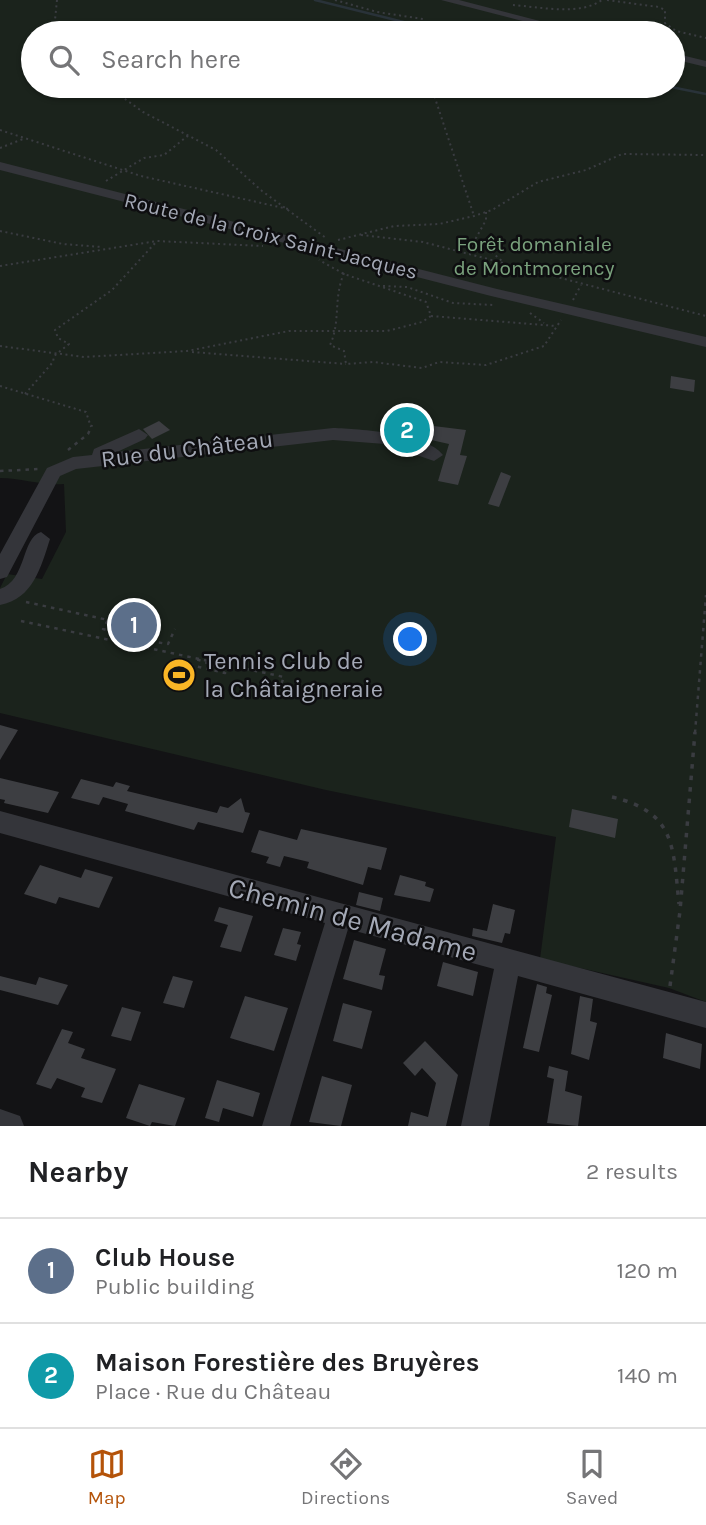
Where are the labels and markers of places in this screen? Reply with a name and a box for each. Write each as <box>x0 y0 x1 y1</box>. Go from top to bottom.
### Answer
pin: 2 <box>384 404 430 456</box>
pin: 1 <box>111 599 157 651</box>
place label: Tennis Club de la Châtaigneraie <box>204 647 383 703</box>
sports icon: Tennis Club de la Châtaigneraie <box>160 656 198 694</box>

